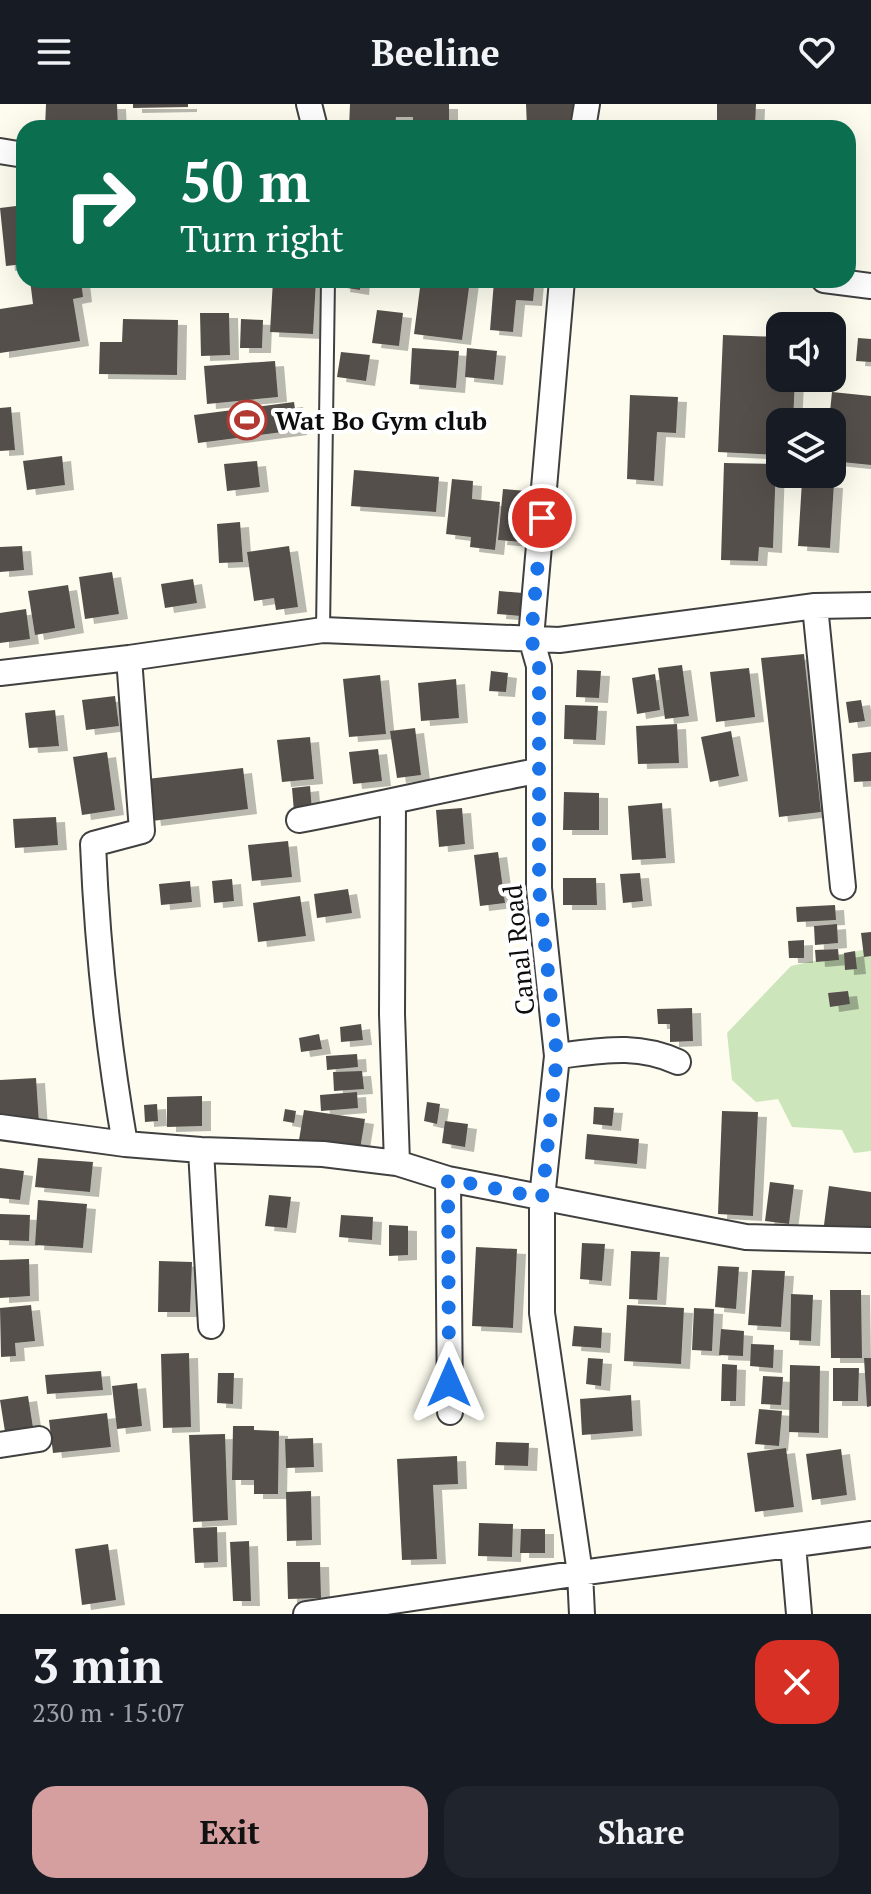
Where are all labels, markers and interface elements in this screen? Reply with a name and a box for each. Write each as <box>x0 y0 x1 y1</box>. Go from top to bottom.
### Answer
text: Beeline <box>371 29 500 76</box>
icon: menu <box>32 30 76 74</box>
icon: heart <box>795 30 839 74</box>
text: 50 m <box>180 144 310 218</box>
icon: right <box>48 152 152 256</box>
text: Turn right <box>180 215 344 262</box>
map controls <box>766 312 846 488</box>
button: sound <box>766 312 846 392</box>
sports icon: Wat Bo Gym club <box>226 399 268 441</box>
place label: Wat Bo Gym club <box>275 403 487 437</box>
button: layers <box>766 408 846 488</box>
pin <box>508 484 576 552</box>
icon: arrive <box>520 496 564 540</box>
street label: Canal Road <box>494 883 542 1017</box>
position arrow <box>407 1341 491 1425</box>
text: 3 min <box>32 1633 163 1697</box>
button: close <box>755 1640 839 1724</box>
text: 230 m · 15:07 <box>32 1695 185 1729</box>
button: Exit <box>32 1786 428 1878</box>
button: Share <box>444 1786 839 1878</box>

